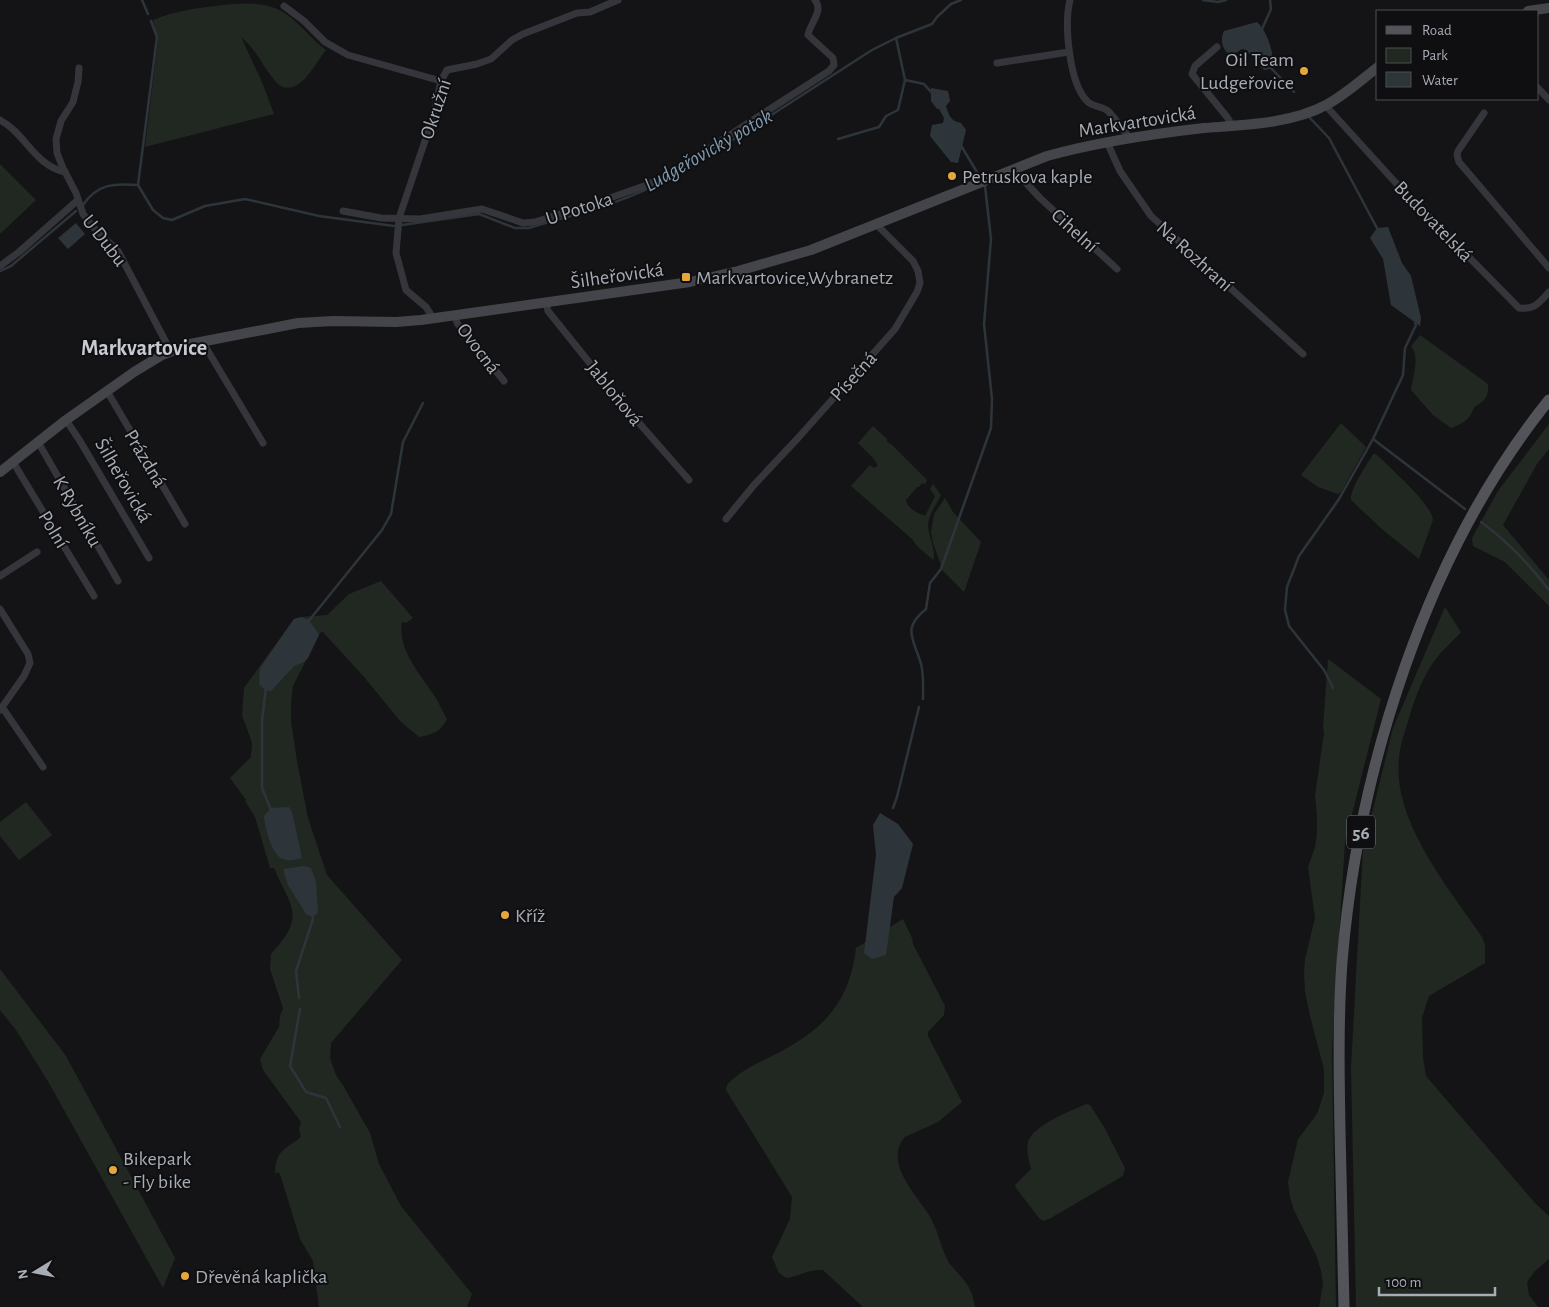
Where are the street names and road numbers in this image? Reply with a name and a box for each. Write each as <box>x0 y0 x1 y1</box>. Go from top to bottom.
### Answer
street label: Okružní <box>417 77 455 142</box>
street label: Markvartovická <box>1077 103 1197 141</box>
street label: Budovatelská <box>1390 177 1477 266</box>
street label: U Potoka <box>543 189 615 229</box>
street label: Cihelní <box>1047 205 1102 257</box>
street label: U Dubu <box>78 211 130 270</box>
street label: Na Rozhraní <box>1152 218 1236 296</box>
street label: Šilheřovická <box>569 259 665 292</box>
street label: Ovocná <box>453 320 504 378</box>
street label: Písečná <box>827 348 881 405</box>
street label: Jabloňová <box>582 357 646 430</box>
street label: Prázdná <box>120 426 170 491</box>
street label: Šilheřovická <box>91 434 156 526</box>
street label: K Rybníku <box>49 473 105 550</box>
street label: Polní <box>34 507 72 552</box>
road number: 56 <box>1347 816 1375 849</box>

